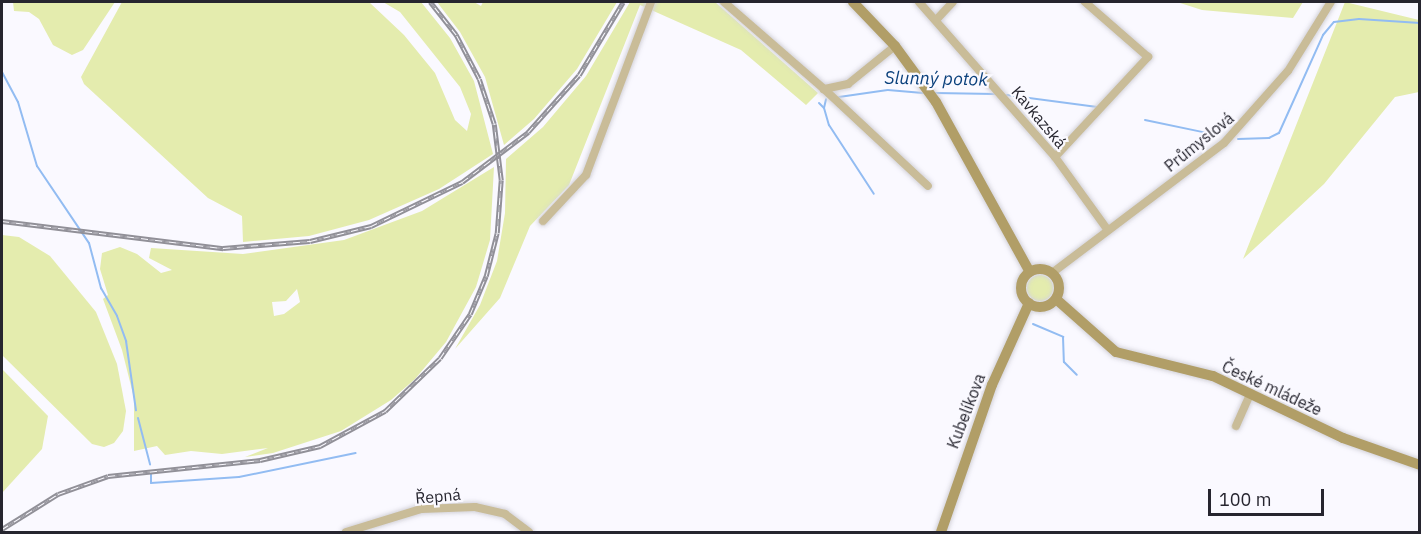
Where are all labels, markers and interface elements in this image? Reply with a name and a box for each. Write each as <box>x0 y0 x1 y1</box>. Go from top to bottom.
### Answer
water label: Slunný potok <box>884 67 988 91</box>
street label: Kavkazská <box>1007 82 1071 152</box>
street label: Průmyslová <box>1161 108 1237 176</box>
street label: České mládeže <box>1219 356 1325 420</box>
street label: Kubelíkova <box>943 371 989 451</box>
scale bar <box>1211 477 1326 515</box>
street label: Řepná <box>414 484 462 508</box>
text: 100 m <box>1219 488 1271 511</box>

